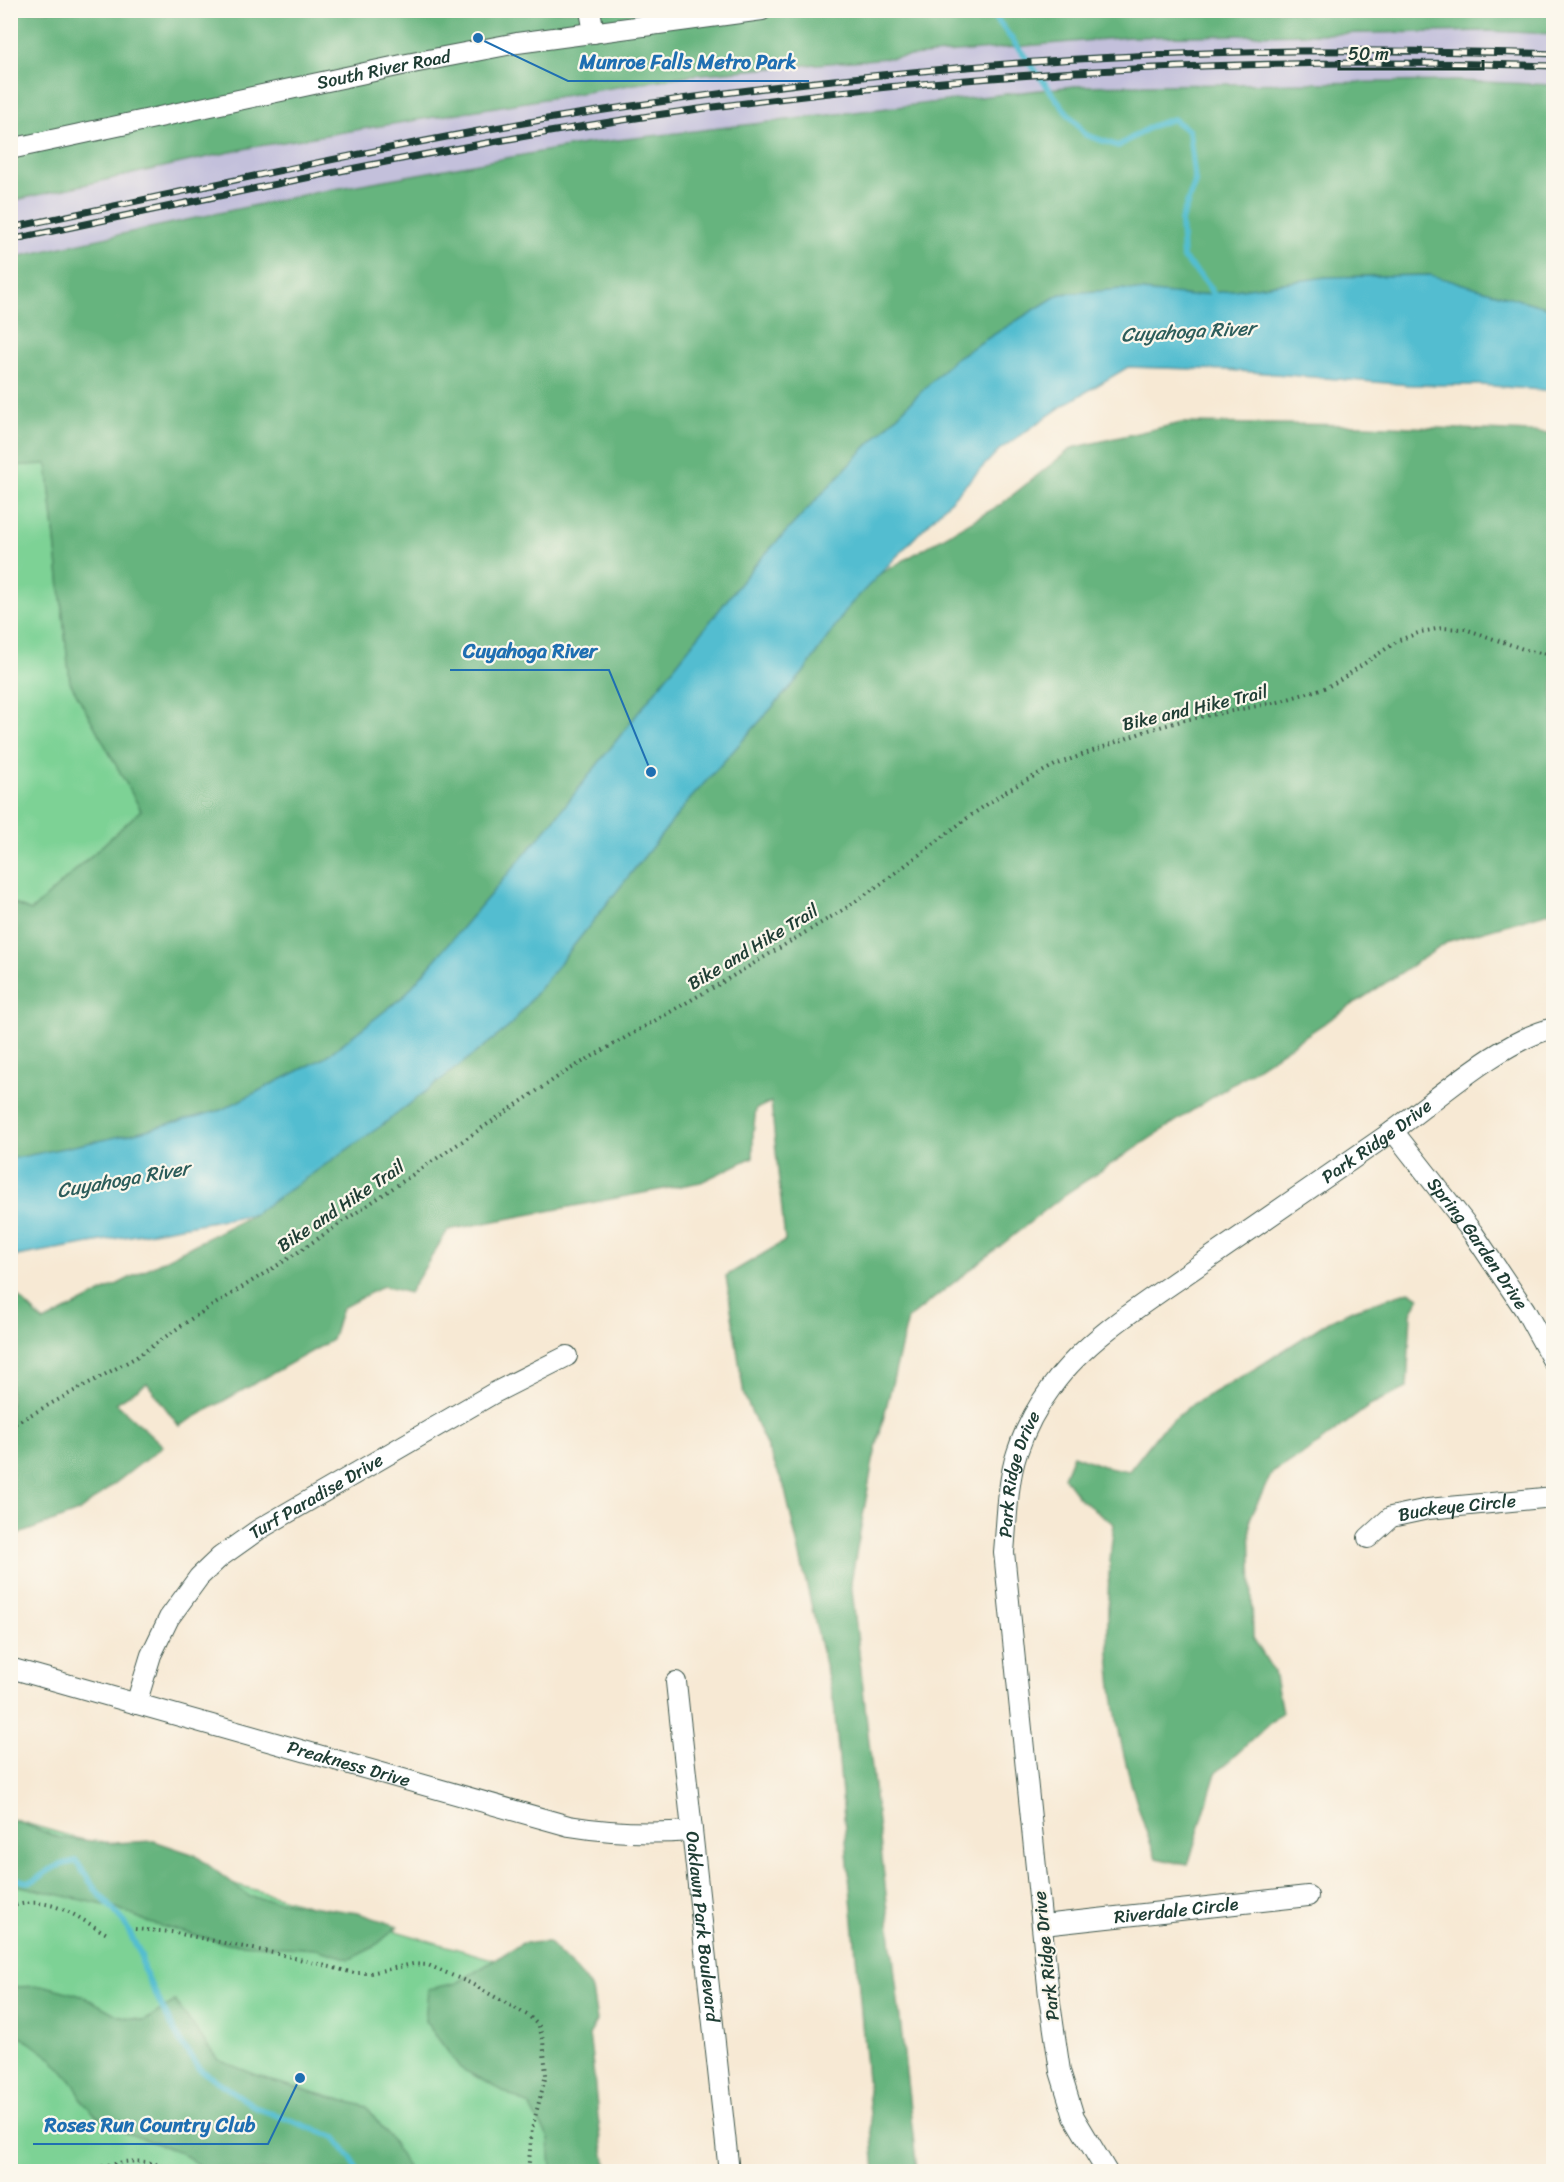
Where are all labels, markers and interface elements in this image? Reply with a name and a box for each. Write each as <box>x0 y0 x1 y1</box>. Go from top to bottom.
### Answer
scale bar <box>1339 33 1483 71</box>
text: 50 m <box>1348 38 1389 70</box>
street label: South River Road <box>314 40 455 99</box>
callout: Munroe Falls Metro Park <box>568 43 809 81</box>
text: Munroe Falls Metro Park <box>579 45 797 80</box>
water label: Cuyahoga River <box>1120 310 1260 352</box>
callout: Cuyahoga River <box>450 632 609 670</box>
text: Cuyahoga River <box>462 634 599 669</box>
street label: Bike and Hike Trail <box>1119 676 1272 740</box>
street label: Bike and Hike Trail <box>681 895 826 999</box>
street label: Park Ridge Drive <box>1314 1090 1439 1192</box>
water label: Cuyahoga River <box>54 1150 196 1208</box>
street label: Bike and Hike Trail <box>271 1151 412 1261</box>
street label: Spring Garden Drive <box>1419 1170 1537 1317</box>
street label: Park Ridge Drive <box>989 1405 1049 1539</box>
street label: Turf Paradise Drive <box>242 1444 390 1548</box>
street label: Buckeye Circle <box>1395 1485 1517 1531</box>
street label: Preakness Drive <box>283 1731 414 1796</box>
street label: Oaklawn Park Boulevard <box>676 1830 729 2025</box>
street label: Riverdale Circle <box>1112 1888 1240 1933</box>
street label: Park Ridge Drive <box>1023 1890 1069 2022</box>
callout: Roses Run Country Club <box>33 2106 268 2144</box>
text: Roses Run Country Club <box>44 2108 256 2143</box>

